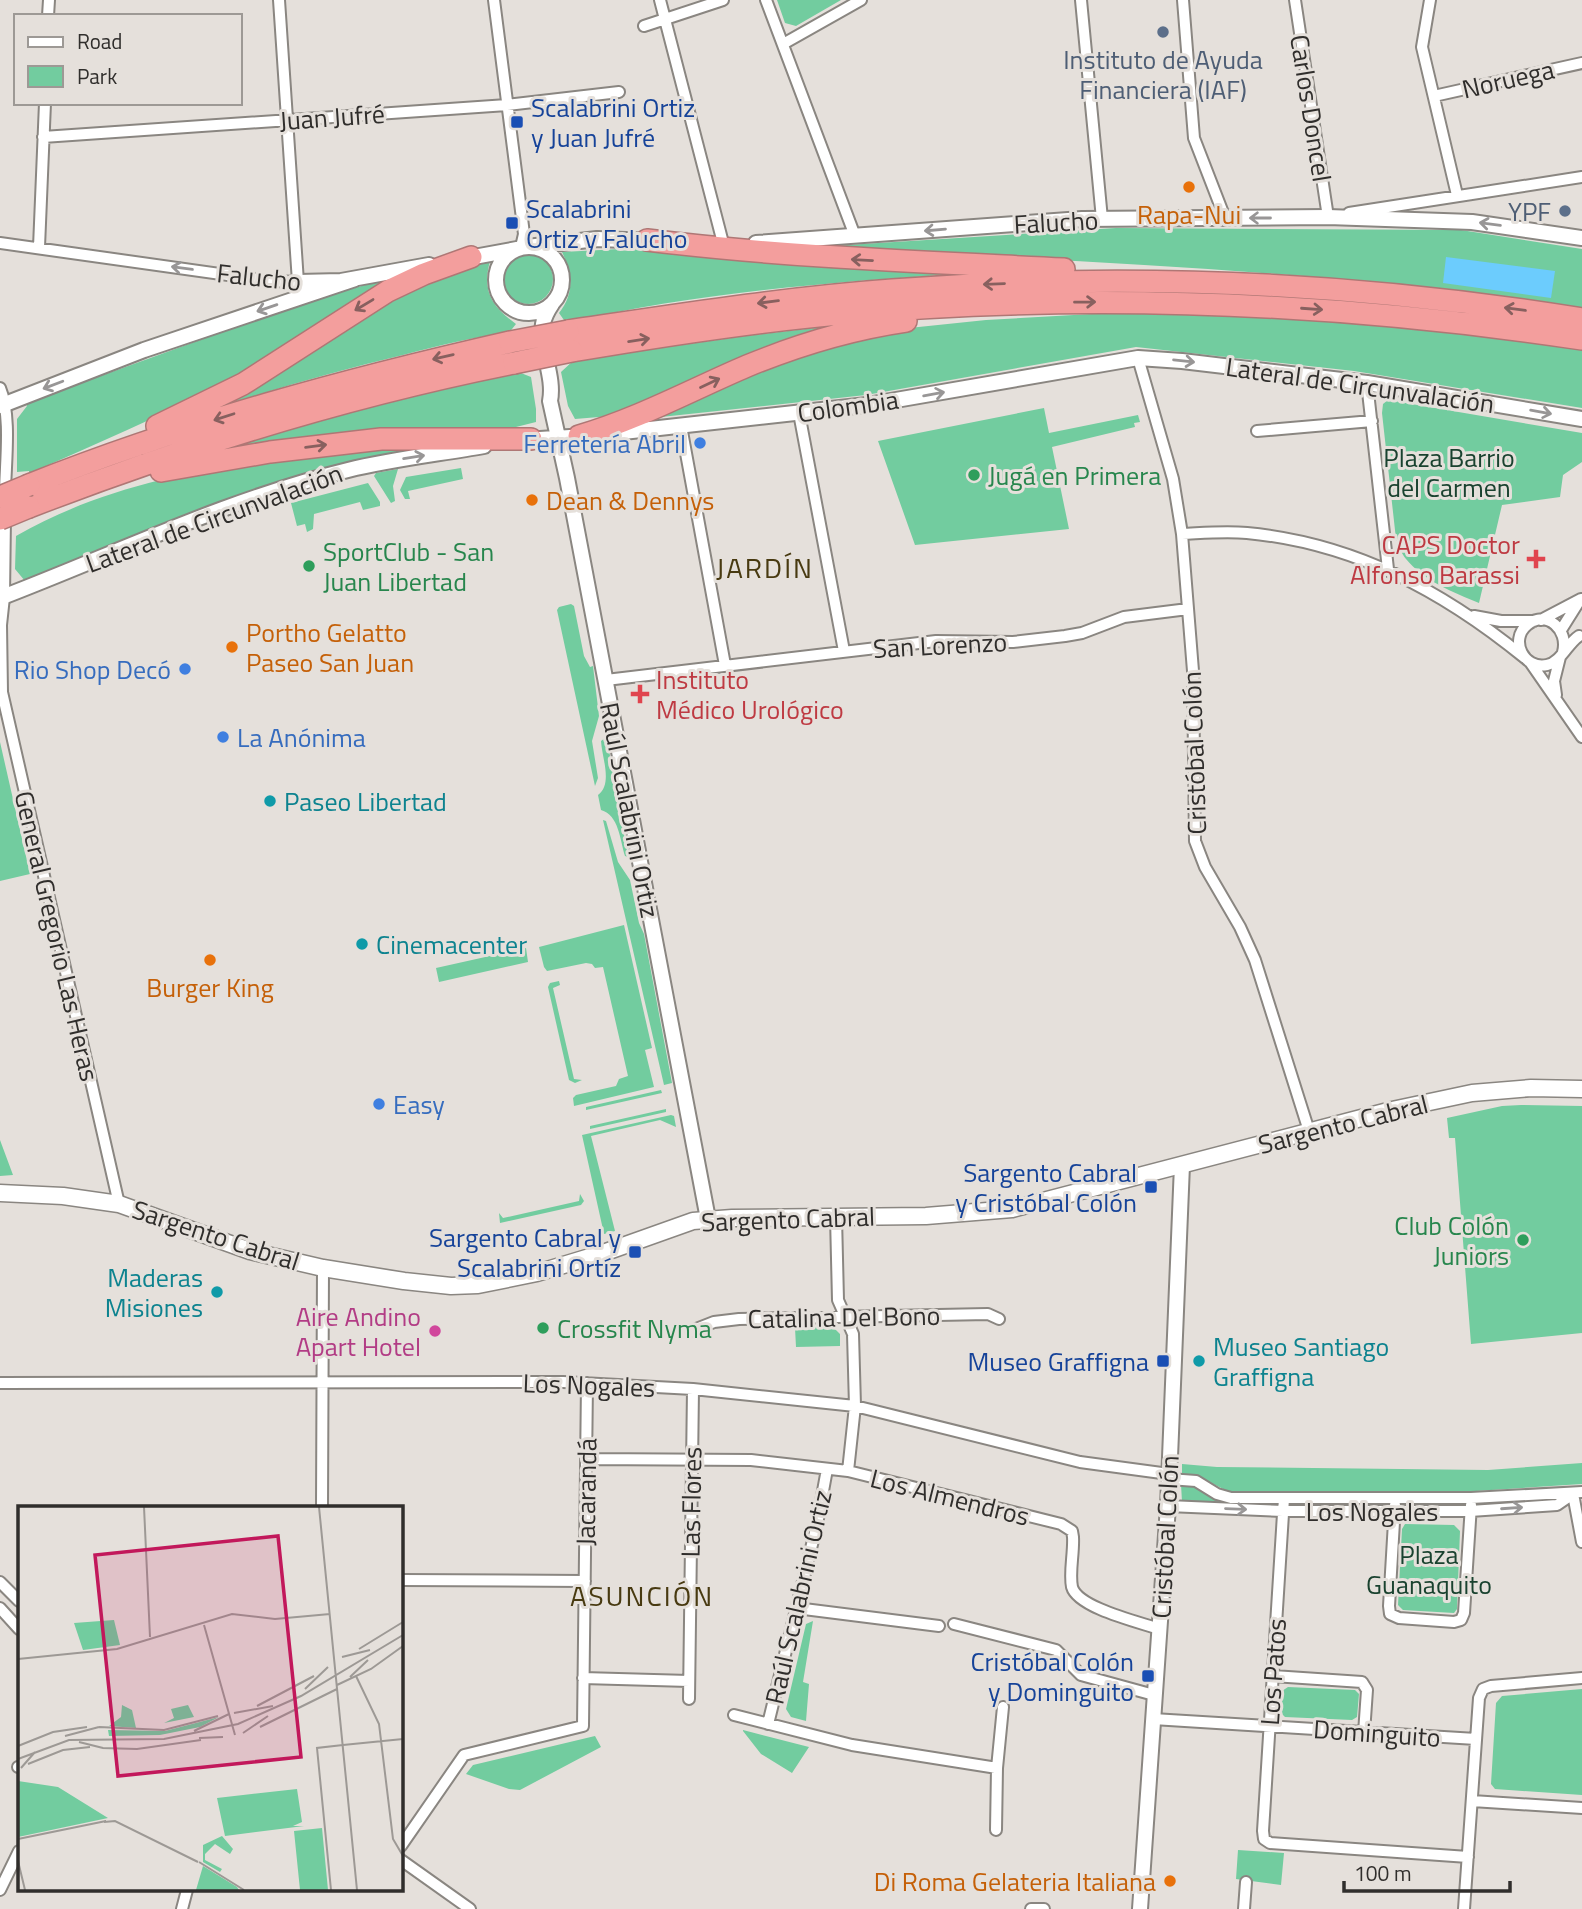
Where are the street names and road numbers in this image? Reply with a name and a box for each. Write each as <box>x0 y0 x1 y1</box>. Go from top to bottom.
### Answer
street label: Carlos Doncel <box>1280 32 1342 184</box>
street label: Noruega <box>1458 49 1558 109</box>
street label: Juan Jufré <box>278 94 386 140</box>
street label: Falucho <box>1013 200 1099 244</box>
street label: Falucho <box>215 253 303 301</box>
street label: Lateral de Circunvalación <box>1223 347 1497 423</box>
street label: Colombia <box>795 380 901 432</box>
street label: Lateral de Circunvalación <box>80 453 348 583</box>
street label: San Lorenzo <box>872 622 1008 668</box>
street label: Cristóbal Colón <box>1172 671 1216 835</box>
street label: Raúl Scalabrini Ortiz <box>590 699 670 921</box>
street label: General Gregorio Las Heras <box>5 787 109 1085</box>
street label: Sargento Cabral <box>1254 1084 1432 1164</box>
street label: Sargento Cabral <box>127 1190 305 1280</box>
street label: Sargento Cabral <box>700 1196 876 1242</box>
street label: Catalina Del Bono <box>747 1296 941 1338</box>
street label: Los Nogales <box>522 1363 656 1407</box>
street label: Jacarandá <box>566 1438 606 1546</box>
street label: Las Flores <box>671 1446 711 1558</box>
street label: Cristóbal Colón <box>1141 1454 1189 1620</box>
street label: Los Almendros <box>866 1458 1034 1536</box>
street label: Raúl Scalabrini Ortiz <box>754 1486 842 1708</box>
street label: Los Nogales <box>1306 1492 1438 1531</box>
street label: Los Patos <box>1250 1617 1296 1727</box>
street label: Dominguito <box>1312 1709 1442 1757</box>

